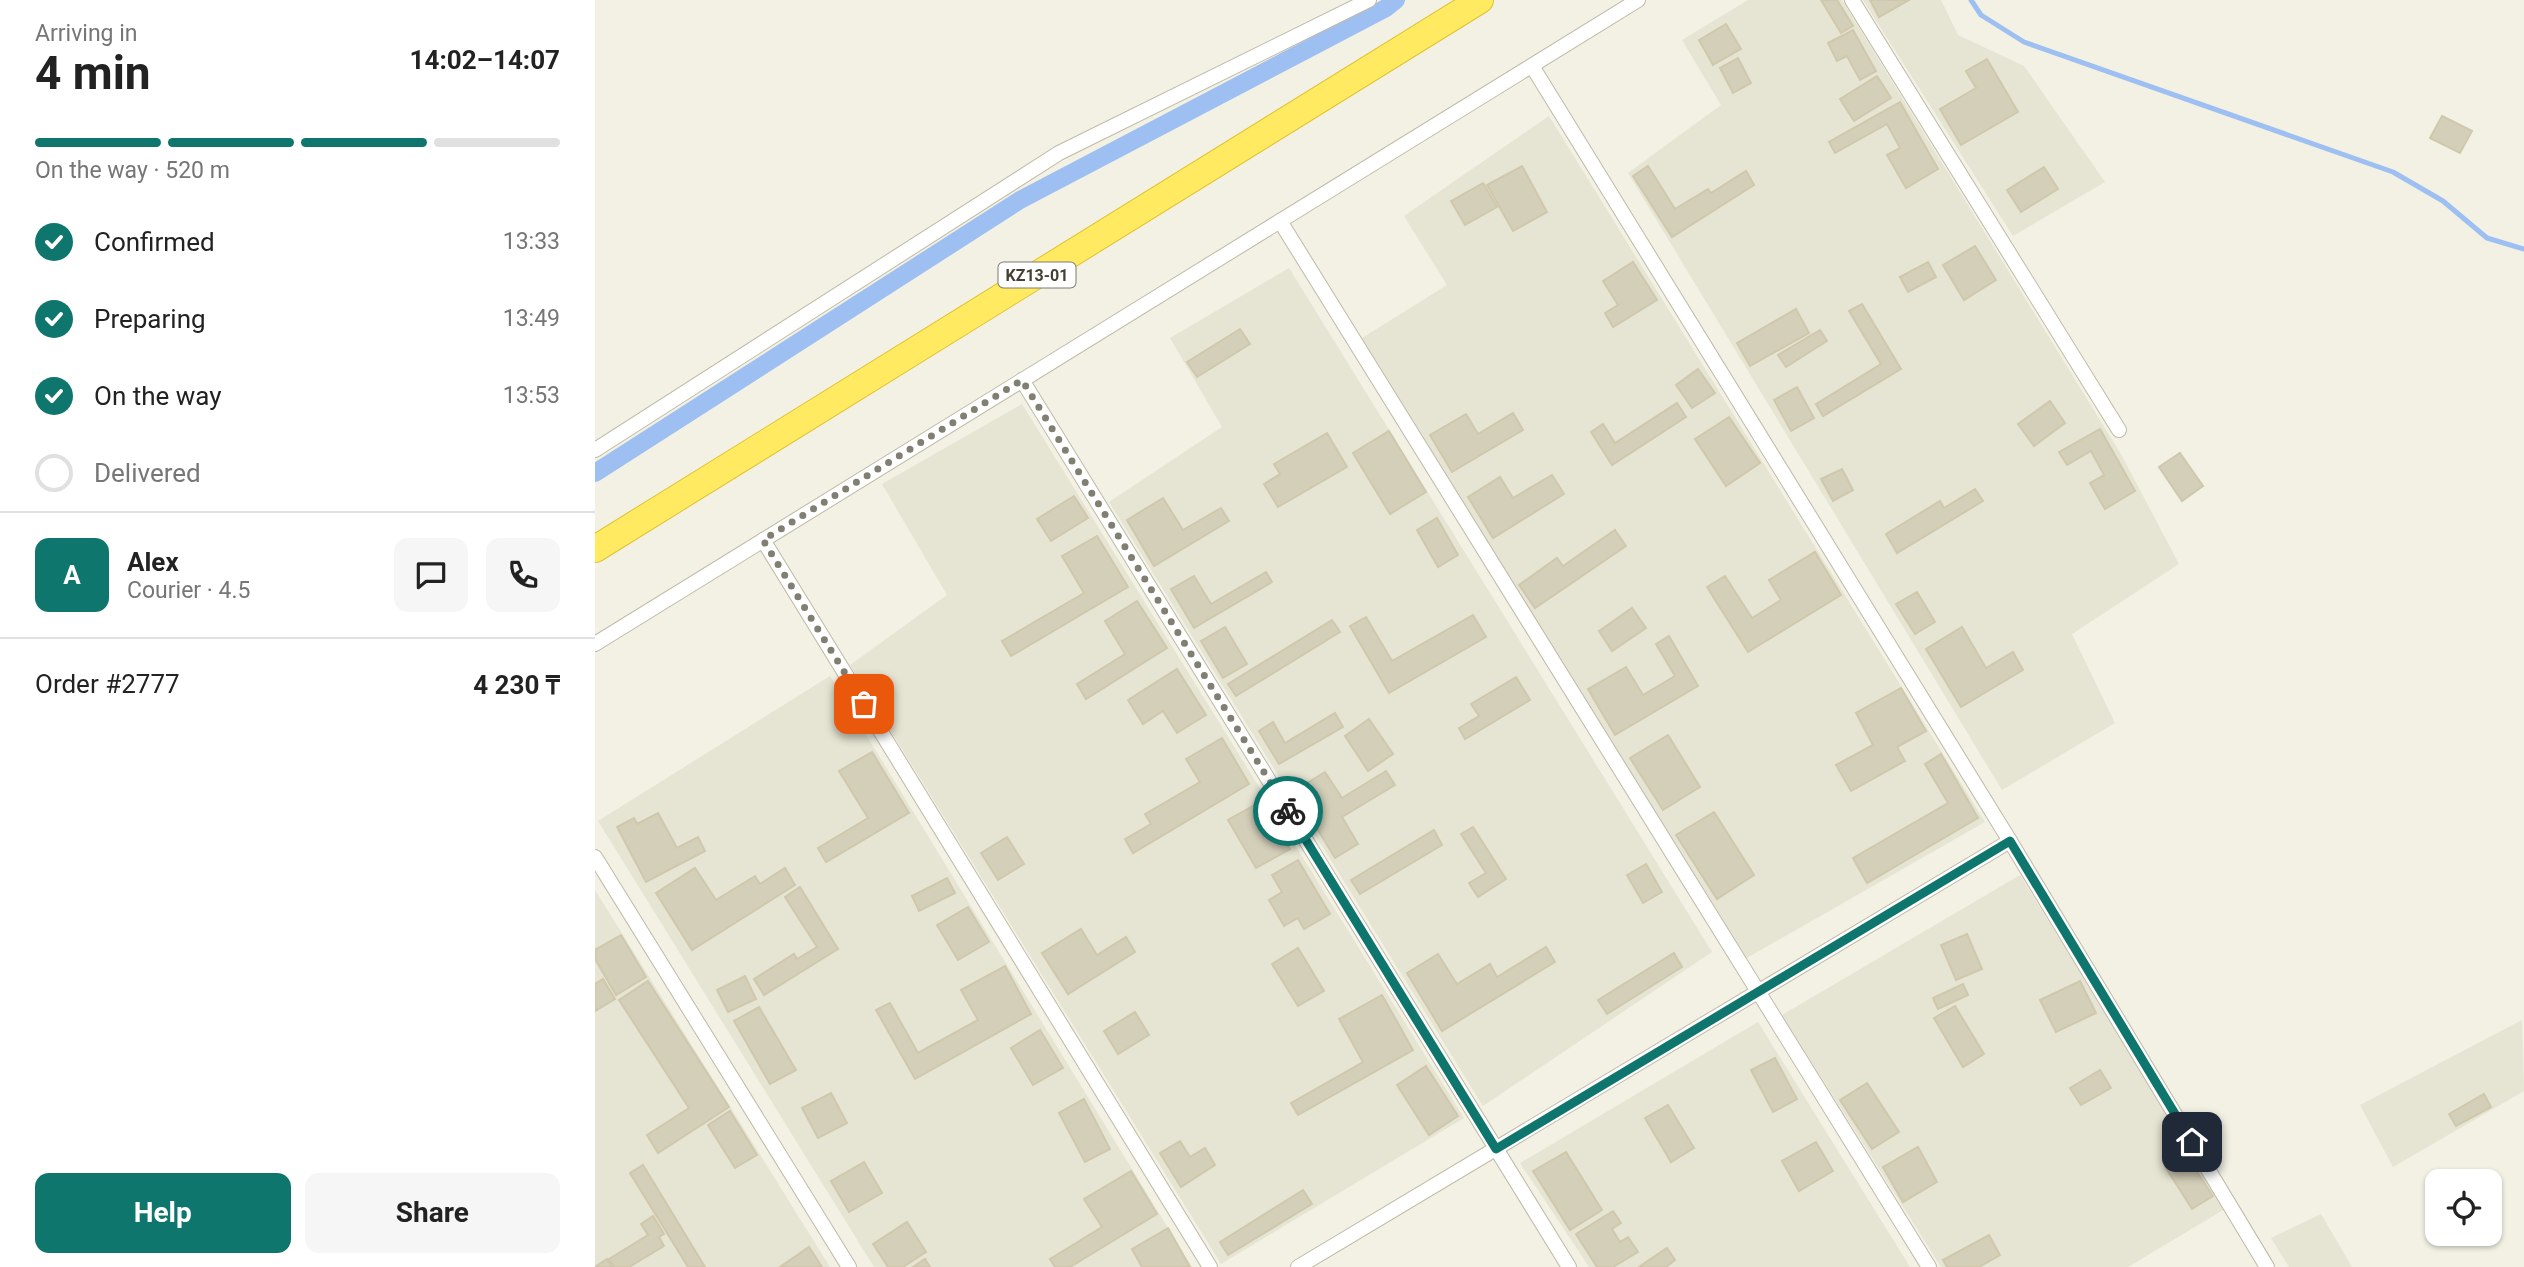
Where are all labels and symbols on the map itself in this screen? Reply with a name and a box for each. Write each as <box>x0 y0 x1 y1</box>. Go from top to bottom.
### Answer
road number: KZ13-01 <box>999 262 1075 288</box>
pin <box>834 674 894 734</box>
courier <box>1253 776 1323 846</box>
pin <box>2162 1112 2222 1172</box>

